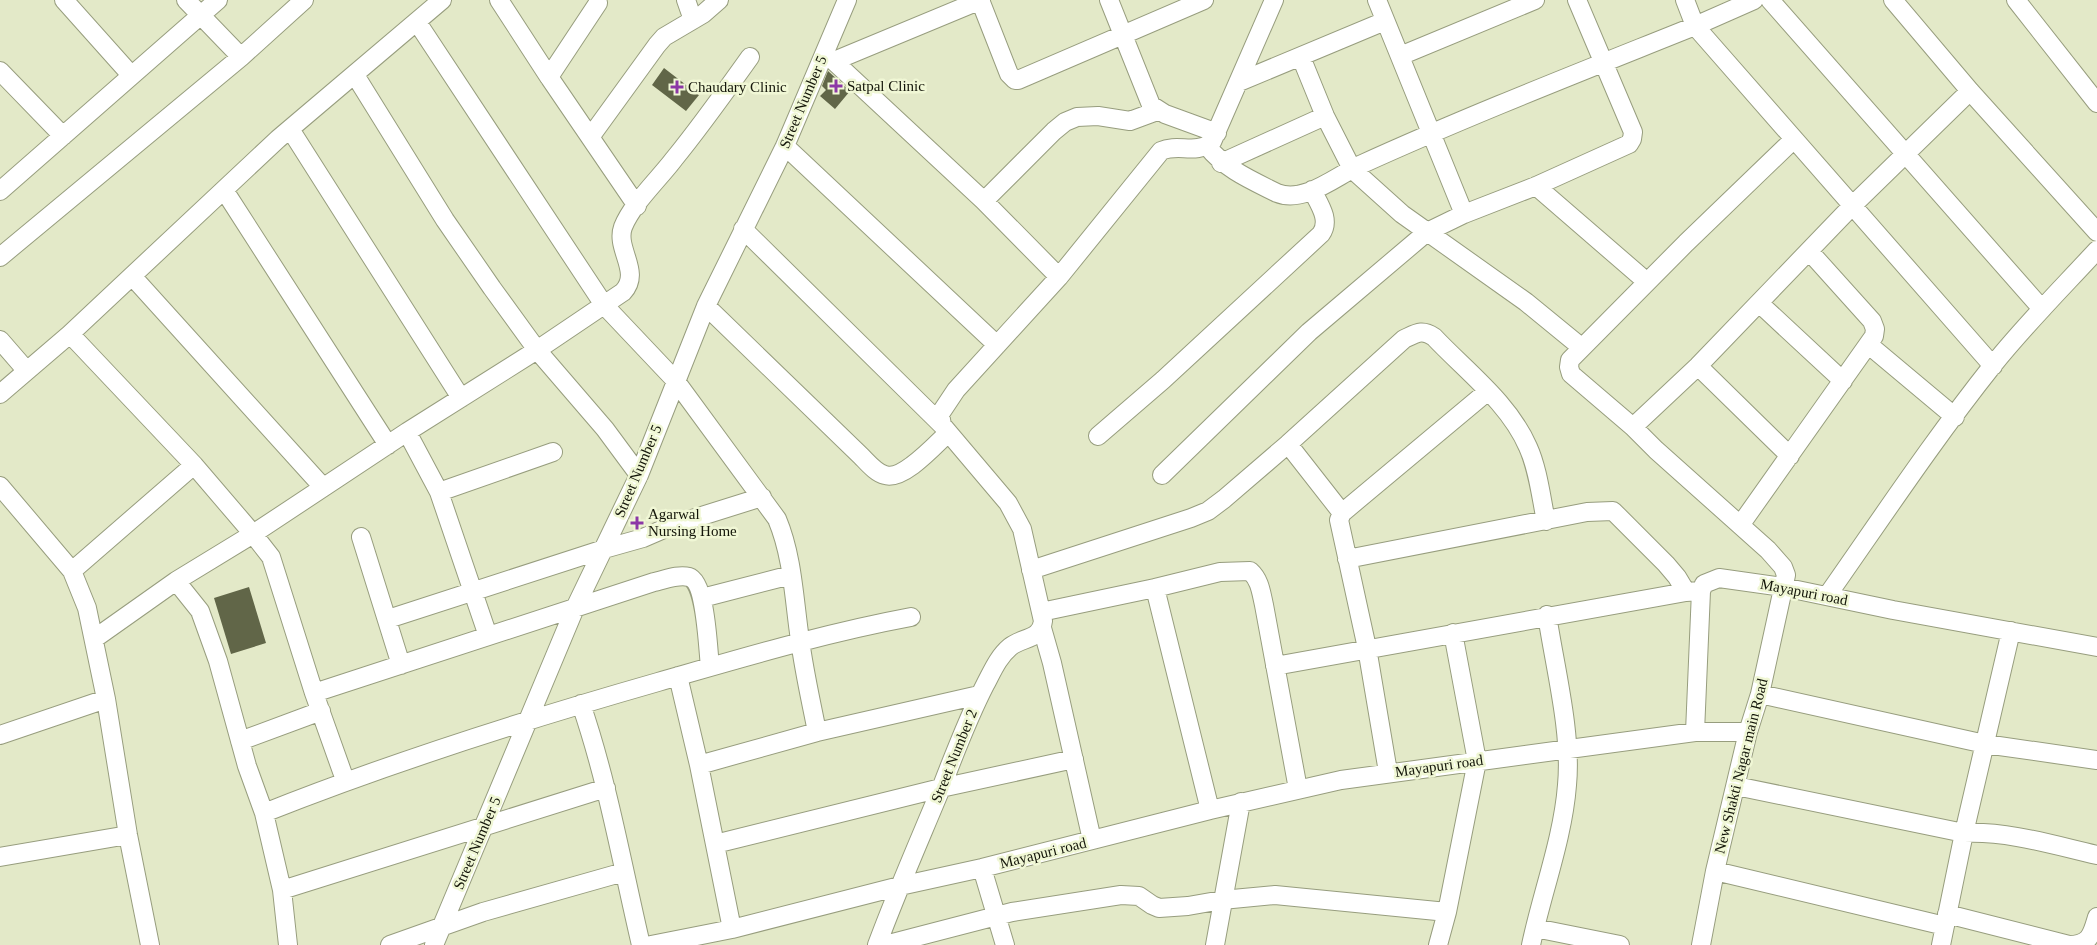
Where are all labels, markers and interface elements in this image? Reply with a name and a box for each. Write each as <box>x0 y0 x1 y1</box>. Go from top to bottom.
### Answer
street label: Street Number 5 <box>776 53 830 151</box>
place label: Satpal Clinic <box>847 78 925 94</box>
place label: Chaudary Clinic <box>688 79 787 95</box>
marker: Satpal Clinic <box>829 79 843 93</box>
marker: Chaudary Clinic <box>670 80 684 94</box>
street label: Street Number 5 <box>611 422 665 520</box>
place label: Agarwal Nursing Home <box>648 506 737 539</box>
marker: Agarwal Nursing Home <box>630 516 644 530</box>
street label: Mayapuri road <box>1759 576 1850 608</box>
street label: New Shakti Nagar main Road <box>1711 676 1771 855</box>
street label: Street Number 2 <box>928 707 980 805</box>
street label: Mayapuri road <box>1394 752 1485 780</box>
street label: Street Number 5 <box>450 794 504 892</box>
street label: Mayapuri road <box>998 834 1088 871</box>

